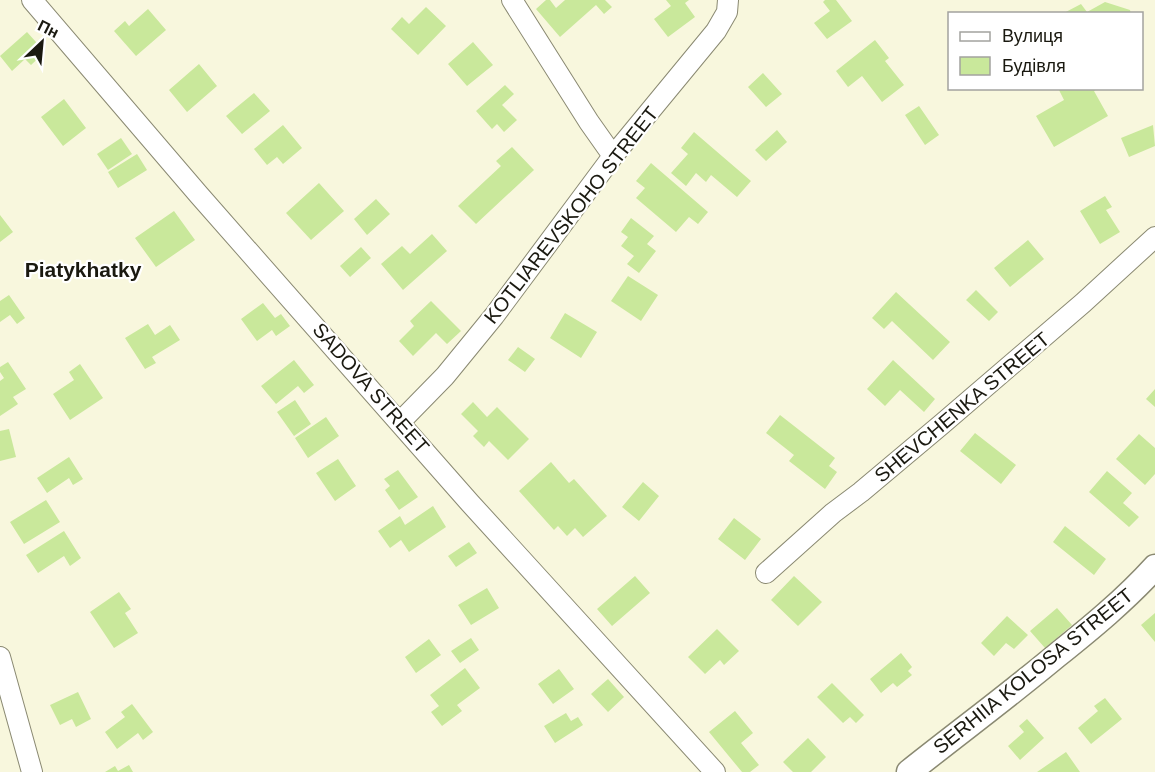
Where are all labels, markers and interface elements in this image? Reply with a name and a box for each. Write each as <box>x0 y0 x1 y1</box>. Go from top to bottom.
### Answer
north arrow <box>12 12 72 72</box>
legend <box>948 12 1143 90</box>
text: Пн <box>35 17 62 41</box>
text: Вулиця <box>1002 26 1063 46</box>
text: Будівля <box>1002 56 1066 76</box>
street label: KOTLIAREVSKOHO STREET <box>480 102 662 328</box>
district label: Piatykhatky <box>25 258 142 281</box>
street label: SADOVA STREET <box>308 318 434 458</box>
street label: SHEVCHENKA STREET <box>870 327 1054 487</box>
street label: SERHIIA KOLOSA STREET <box>929 584 1137 758</box>

